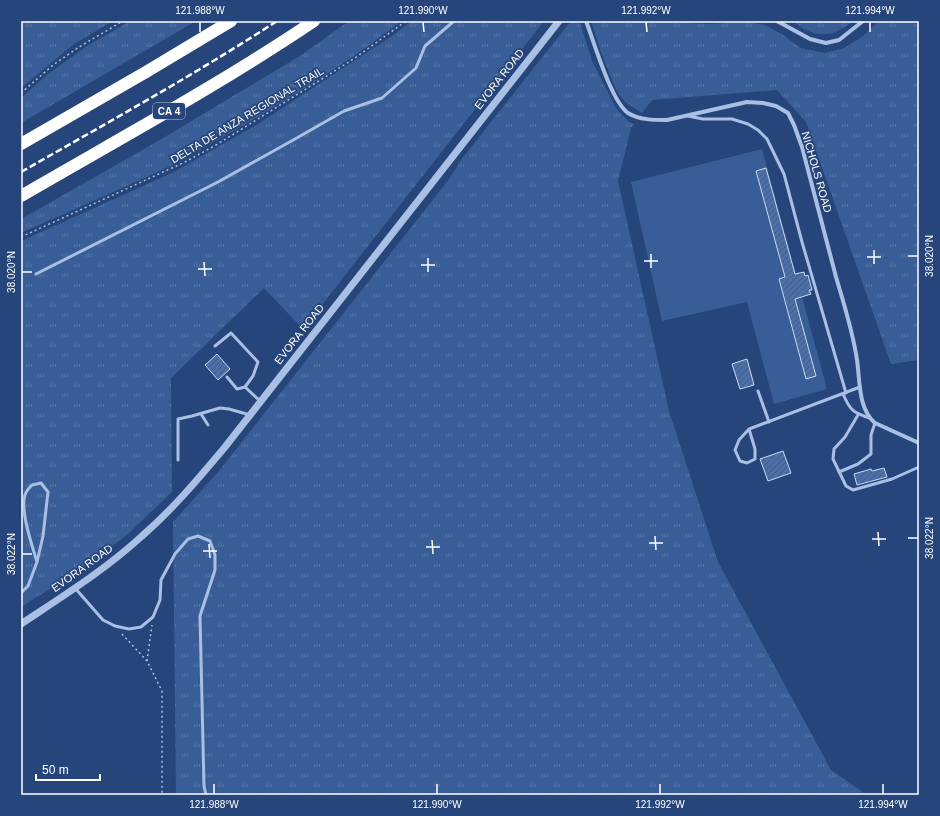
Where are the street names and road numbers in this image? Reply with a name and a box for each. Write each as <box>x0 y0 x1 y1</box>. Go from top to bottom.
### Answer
street label: EVORA ROAD <box>472 47 526 111</box>
street label: DELTA DE ANZA REGIONAL TRAIL <box>168 64 326 166</box>
road number: CA 4 <box>153 103 185 119</box>
street label: NICHOLS ROAD <box>800 130 834 214</box>
street label: EVORA ROAD <box>272 302 326 366</box>
street label: EVORA ROAD <box>49 542 115 594</box>

